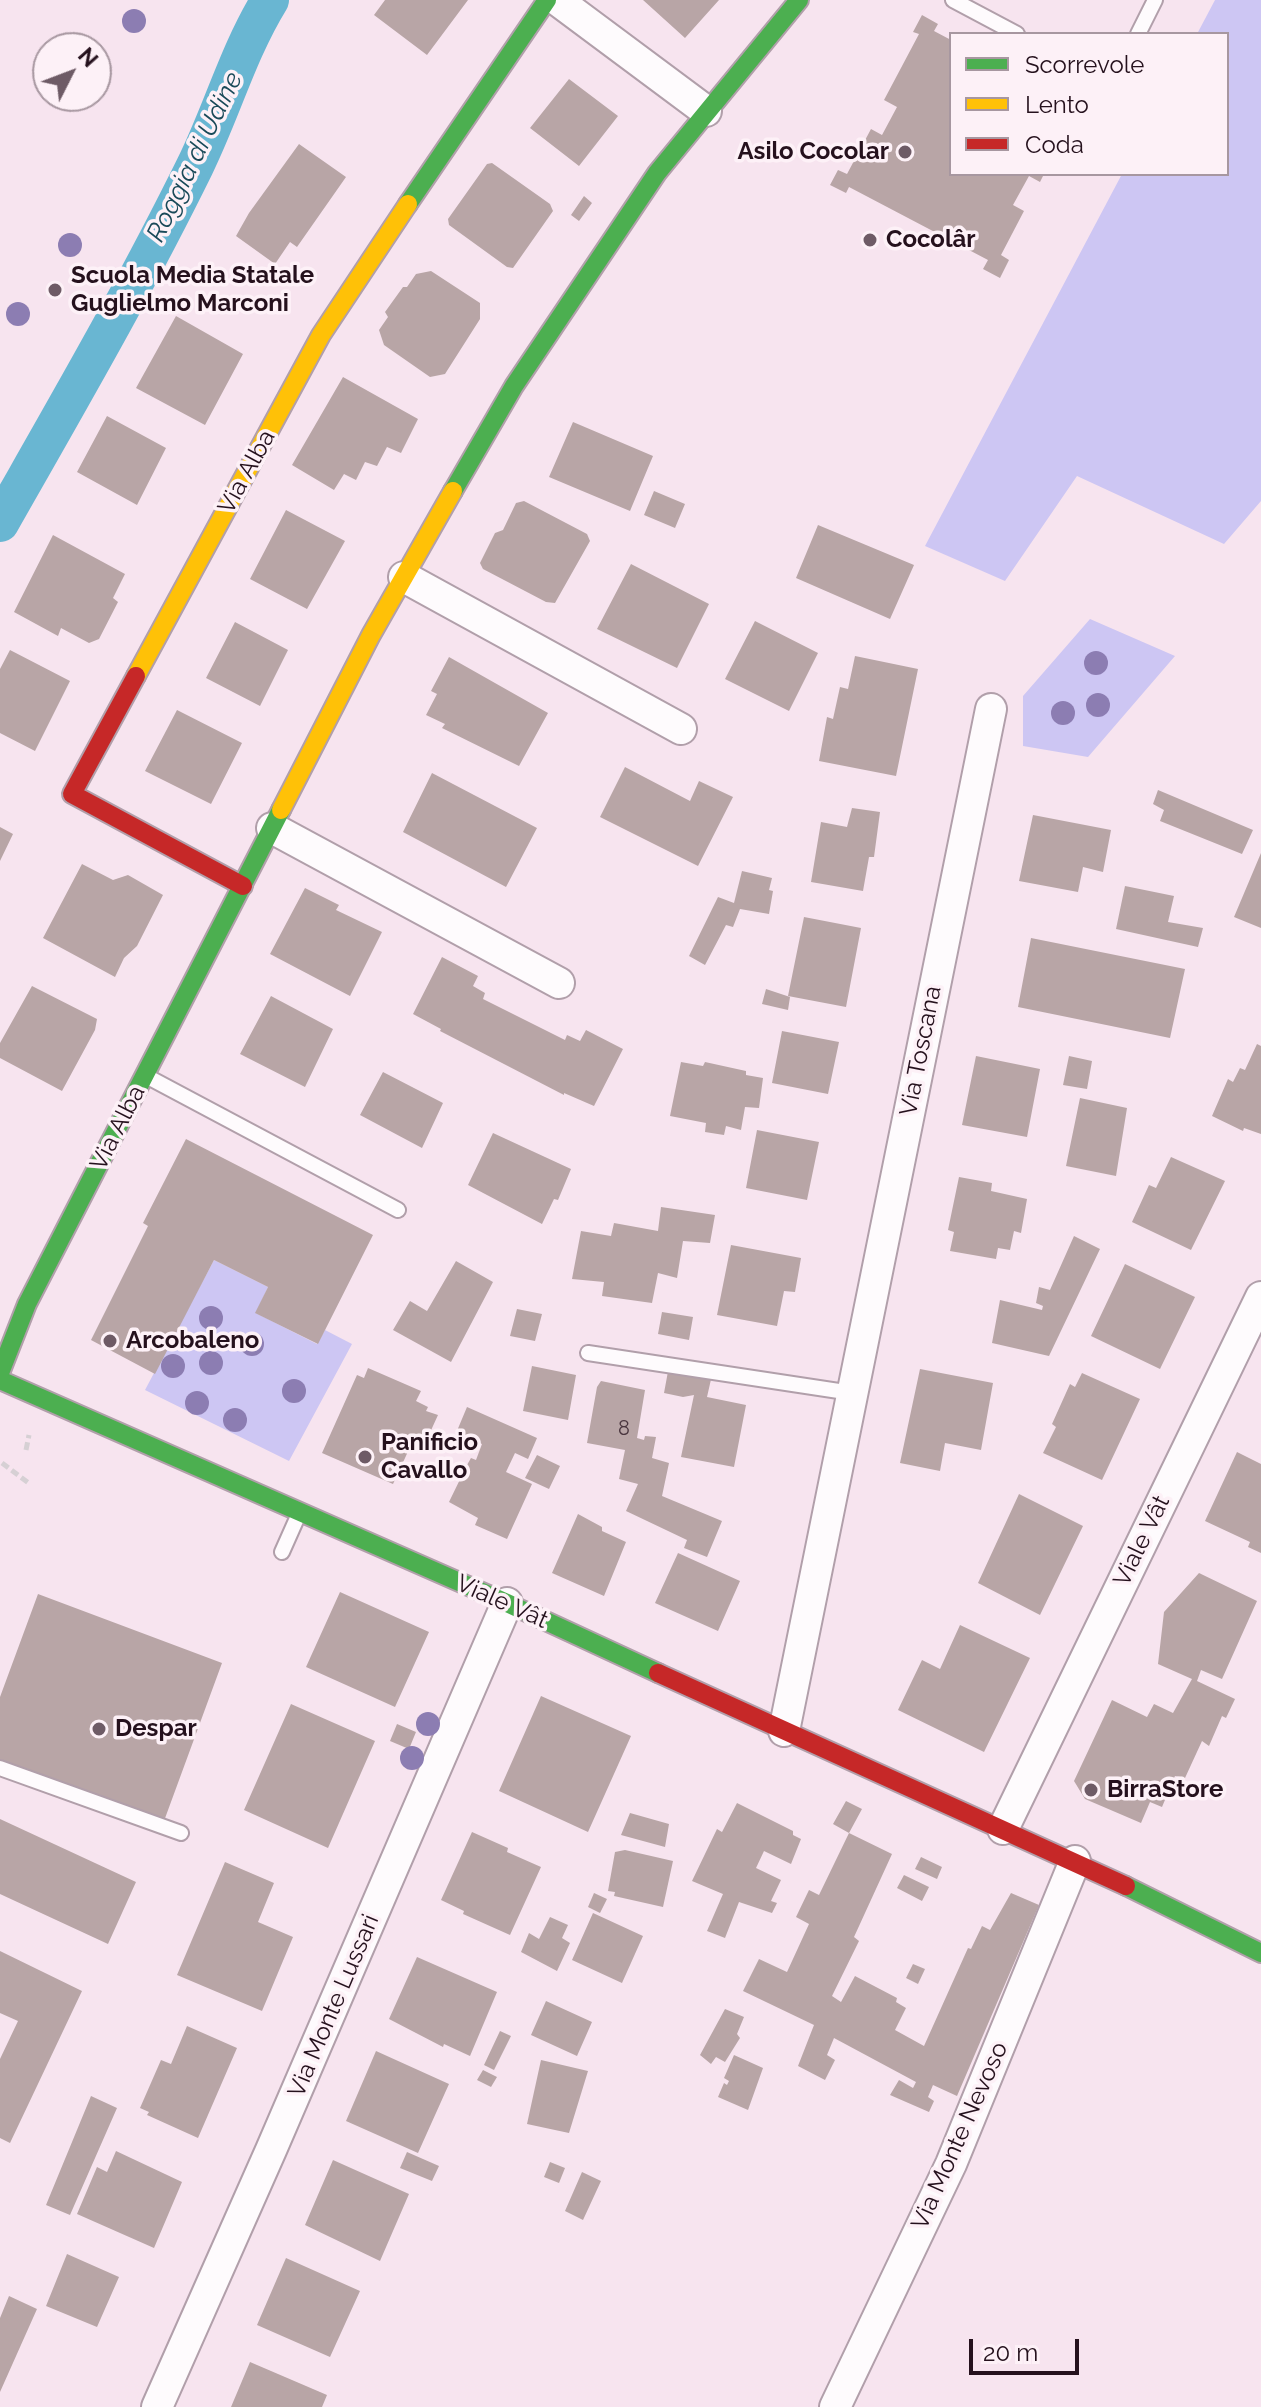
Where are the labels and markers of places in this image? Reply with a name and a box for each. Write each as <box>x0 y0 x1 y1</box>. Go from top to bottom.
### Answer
place label: Asilo Cocolar <box>738 138 889 166</box>
marker: Asilo Cocolar <box>896 143 914 161</box>
place label: Cocolâr <box>886 226 976 254</box>
marker: Cocolâr <box>861 231 879 249</box>
place label: Scuola Media Statale Guglielmo Marconi <box>71 262 314 318</box>
marker: Scuola Media Statale Guglielmo Marconi <box>46 281 64 299</box>
place label: Arcobaleno <box>126 1327 259 1355</box>
marker: Arcobaleno <box>101 1332 119 1350</box>
place label: Panificio Cavallo <box>381 1429 478 1485</box>
marker: Panificio Cavallo <box>356 1448 374 1466</box>
place label: Despar <box>115 1715 197 1743</box>
marker: Despar <box>90 1720 108 1738</box>
place label: BirraStore <box>1107 1776 1223 1804</box>
marker: BirraStore <box>1082 1781 1100 1799</box>

